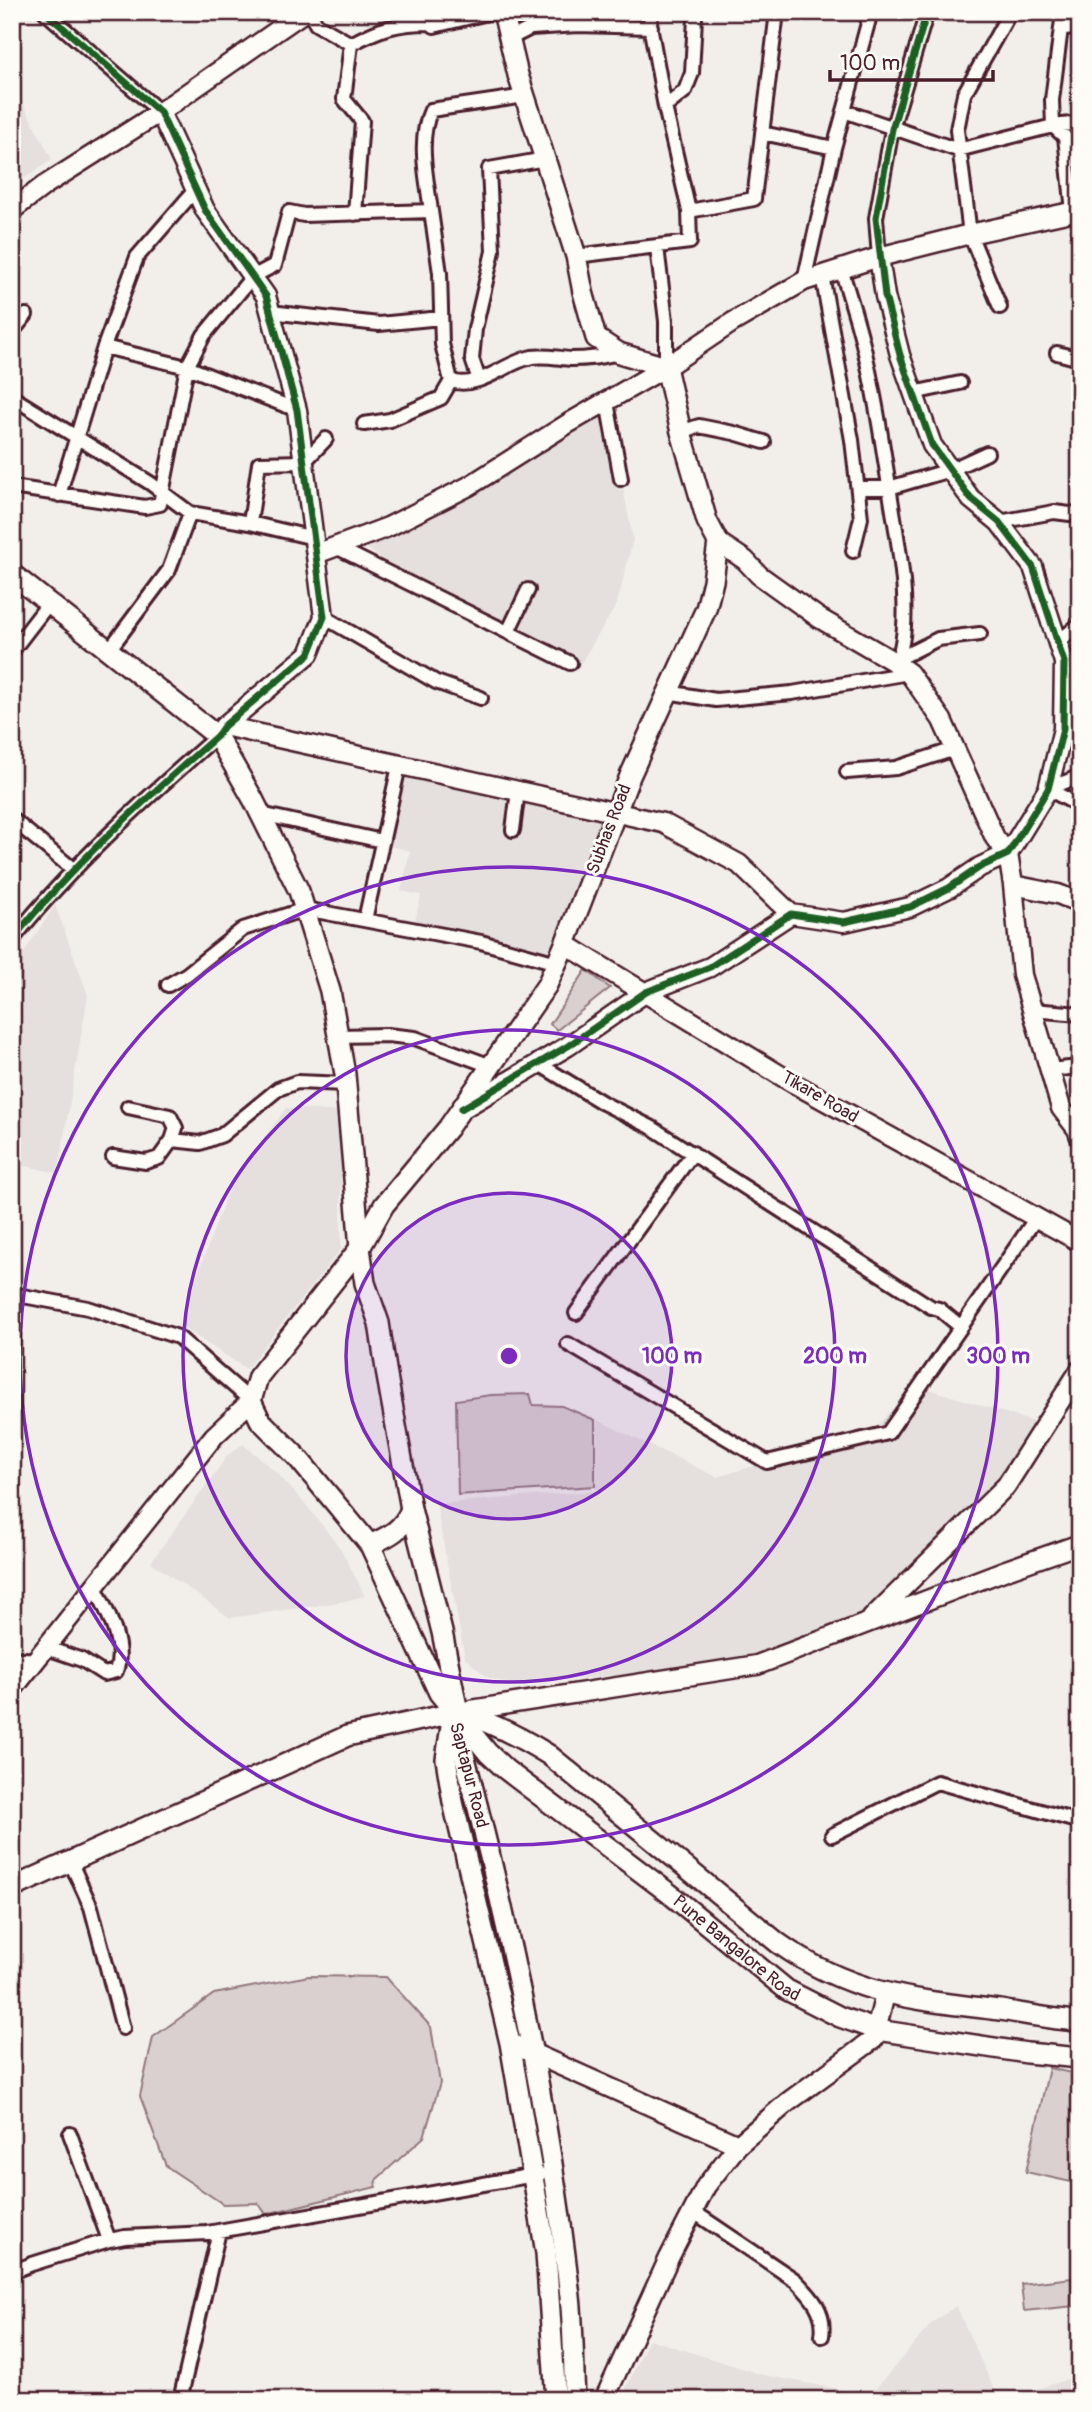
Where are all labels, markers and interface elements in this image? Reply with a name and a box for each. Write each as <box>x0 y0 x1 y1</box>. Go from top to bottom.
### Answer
scale bar <box>830 38 992 82</box>
text: 100 m <box>840 50 900 77</box>
street label: Subhas Road <box>581 781 637 877</box>
street label: Tikare Road <box>777 1066 863 1128</box>
text: 100 m <box>642 1343 702 1370</box>
text: 200 m <box>803 1343 867 1370</box>
text: 300 m <box>966 1343 1030 1370</box>
centre of rings <box>497 1344 521 1368</box>
street label: Saptapur Road <box>444 1720 494 1830</box>
street label: Pune Bangalore Road <box>668 1890 804 2006</box>

